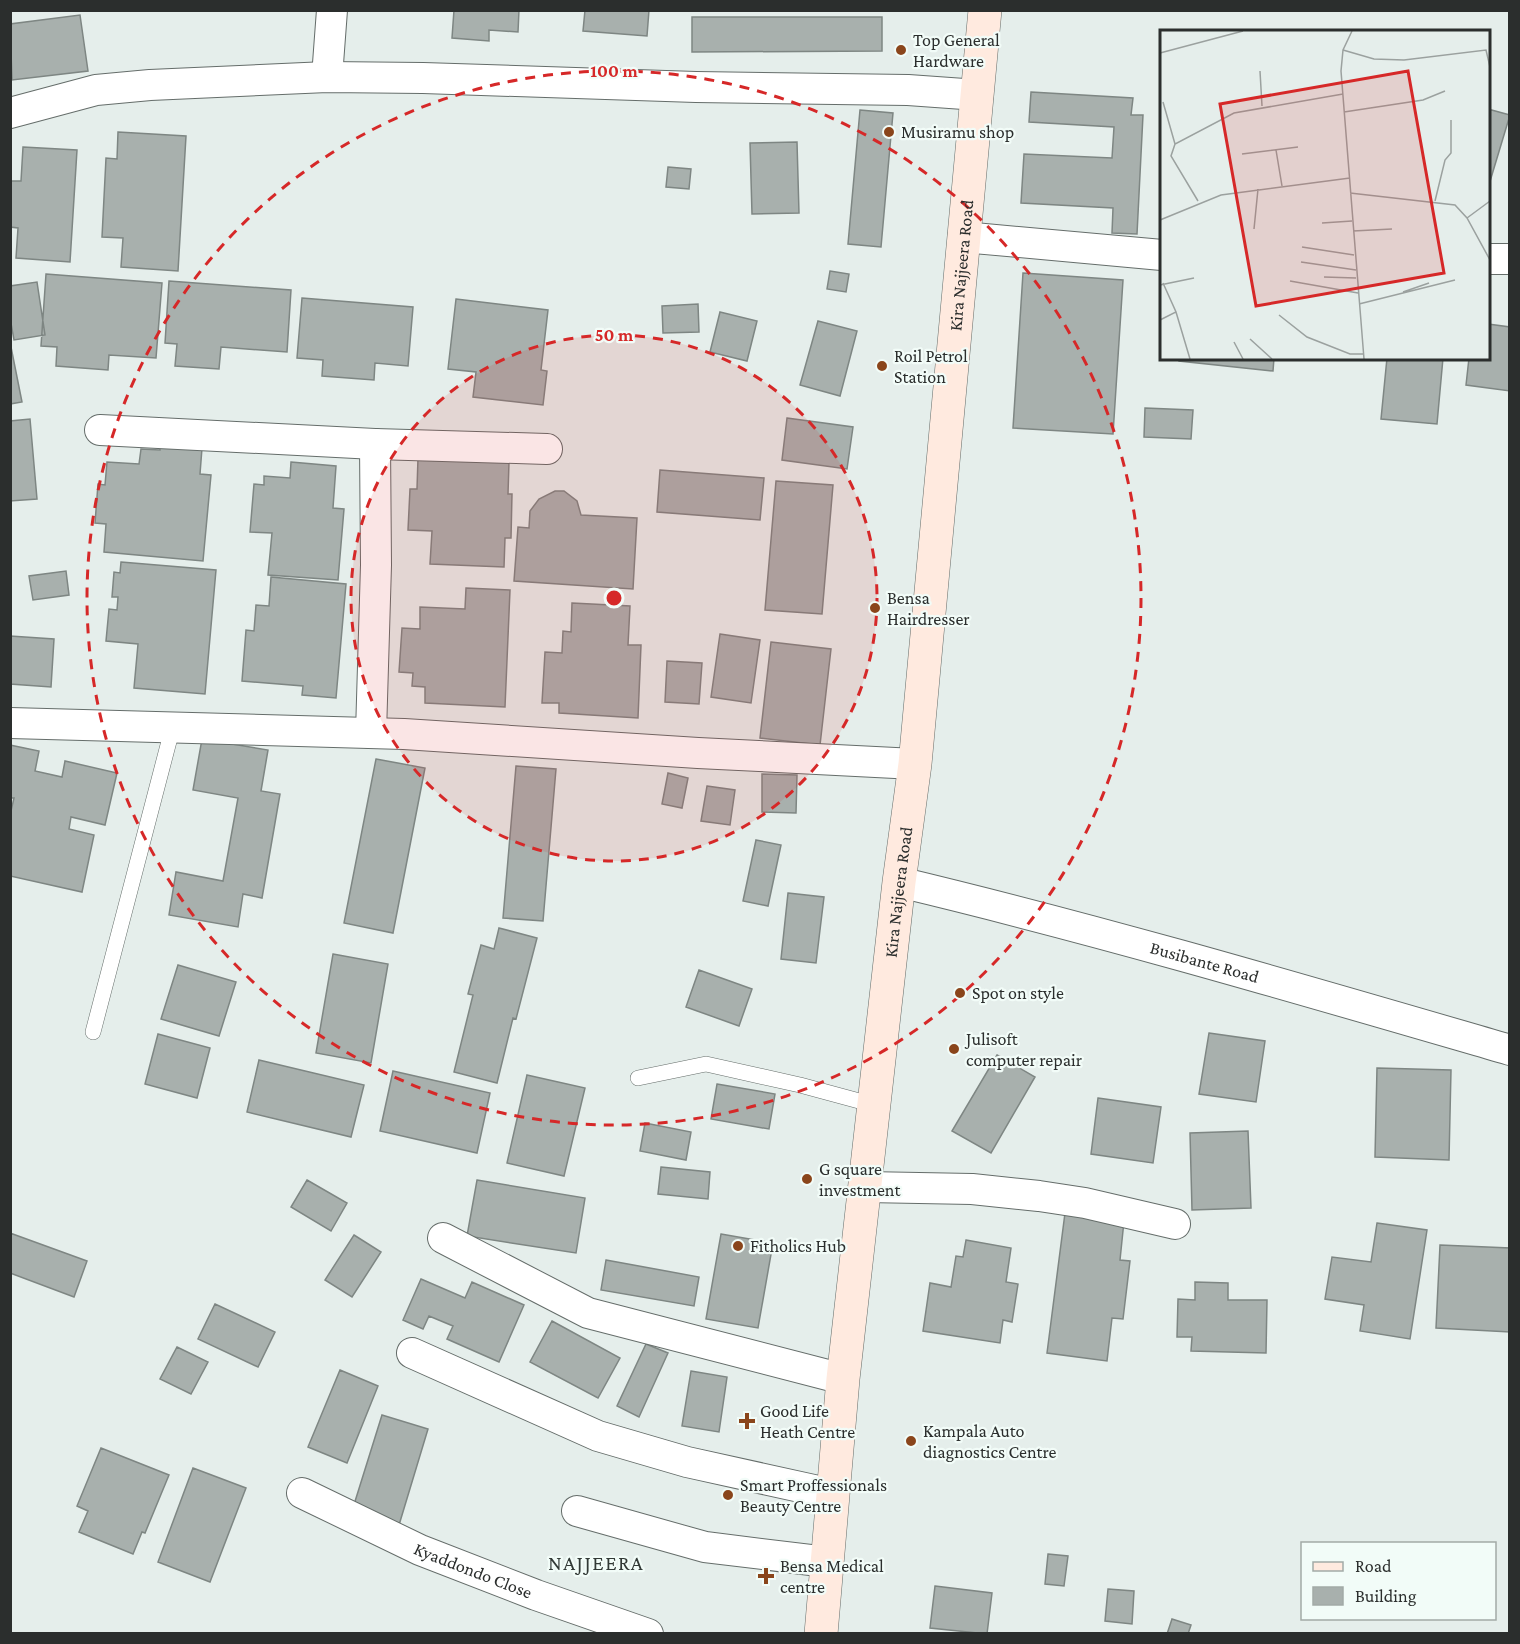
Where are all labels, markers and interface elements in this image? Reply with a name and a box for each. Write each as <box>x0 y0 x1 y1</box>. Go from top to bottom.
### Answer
place label: Top General Hardware <box>913 30 1000 71</box>
inset map <box>1160 30 1490 360</box>
marker: Top General Hardware <box>894 43 908 57</box>
text: 100 m <box>590 61 638 81</box>
place label: Musiramu shop <box>901 122 1014 142</box>
marker: Musiramu shop <box>882 125 896 139</box>
street label: Kira Najjeera Road <box>945 198 977 332</box>
text: 50 m <box>595 325 634 345</box>
place label: Roil Petrol Station <box>894 346 968 387</box>
marker: Roil Petrol Station <box>875 359 889 373</box>
centre of rings <box>604 588 624 608</box>
place label: Bensa Hairdresser <box>887 588 970 629</box>
marker: Bensa Hairdresser <box>868 601 882 615</box>
street label: Kira Najjeera Road <box>881 825 916 959</box>
street label: Busibante Road <box>1148 937 1262 987</box>
place label: Spot on style <box>972 983 1064 1003</box>
marker: Spot on style <box>953 986 967 1000</box>
place label: Julisoft computer repair <box>964 1029 1083 1070</box>
marker: Julisoft computer repair <box>947 1042 961 1056</box>
place label: G square investment <box>819 1159 901 1200</box>
marker: G square investment <box>800 1172 814 1186</box>
place label: Fitholics Hub <box>750 1236 846 1256</box>
marker: Fitholics Hub <box>731 1239 745 1253</box>
place label: Good Life Heath Centre <box>760 1401 855 1442</box>
marker: Good Life Heath Centre <box>738 1412 756 1430</box>
place label: Kampala Auto diagnostics Centre <box>923 1421 1057 1462</box>
marker: Kampala Auto diagnostics Centre <box>904 1434 918 1448</box>
place label: Smart Proffessionals Beauty Centre <box>740 1475 887 1516</box>
marker: Smart Proffessionals Beauty Centre <box>721 1488 735 1502</box>
street label: Kyaddondo Close <box>411 1539 535 1603</box>
legend <box>1301 1542 1496 1620</box>
district label: NAJJEERA <box>548 1551 644 1575</box>
place label: Bensa Medical centre <box>780 1556 884 1597</box>
text: Road <box>1355 1556 1392 1576</box>
marker: Bensa Medical centre <box>757 1567 775 1585</box>
text: Building <box>1355 1586 1417 1606</box>

